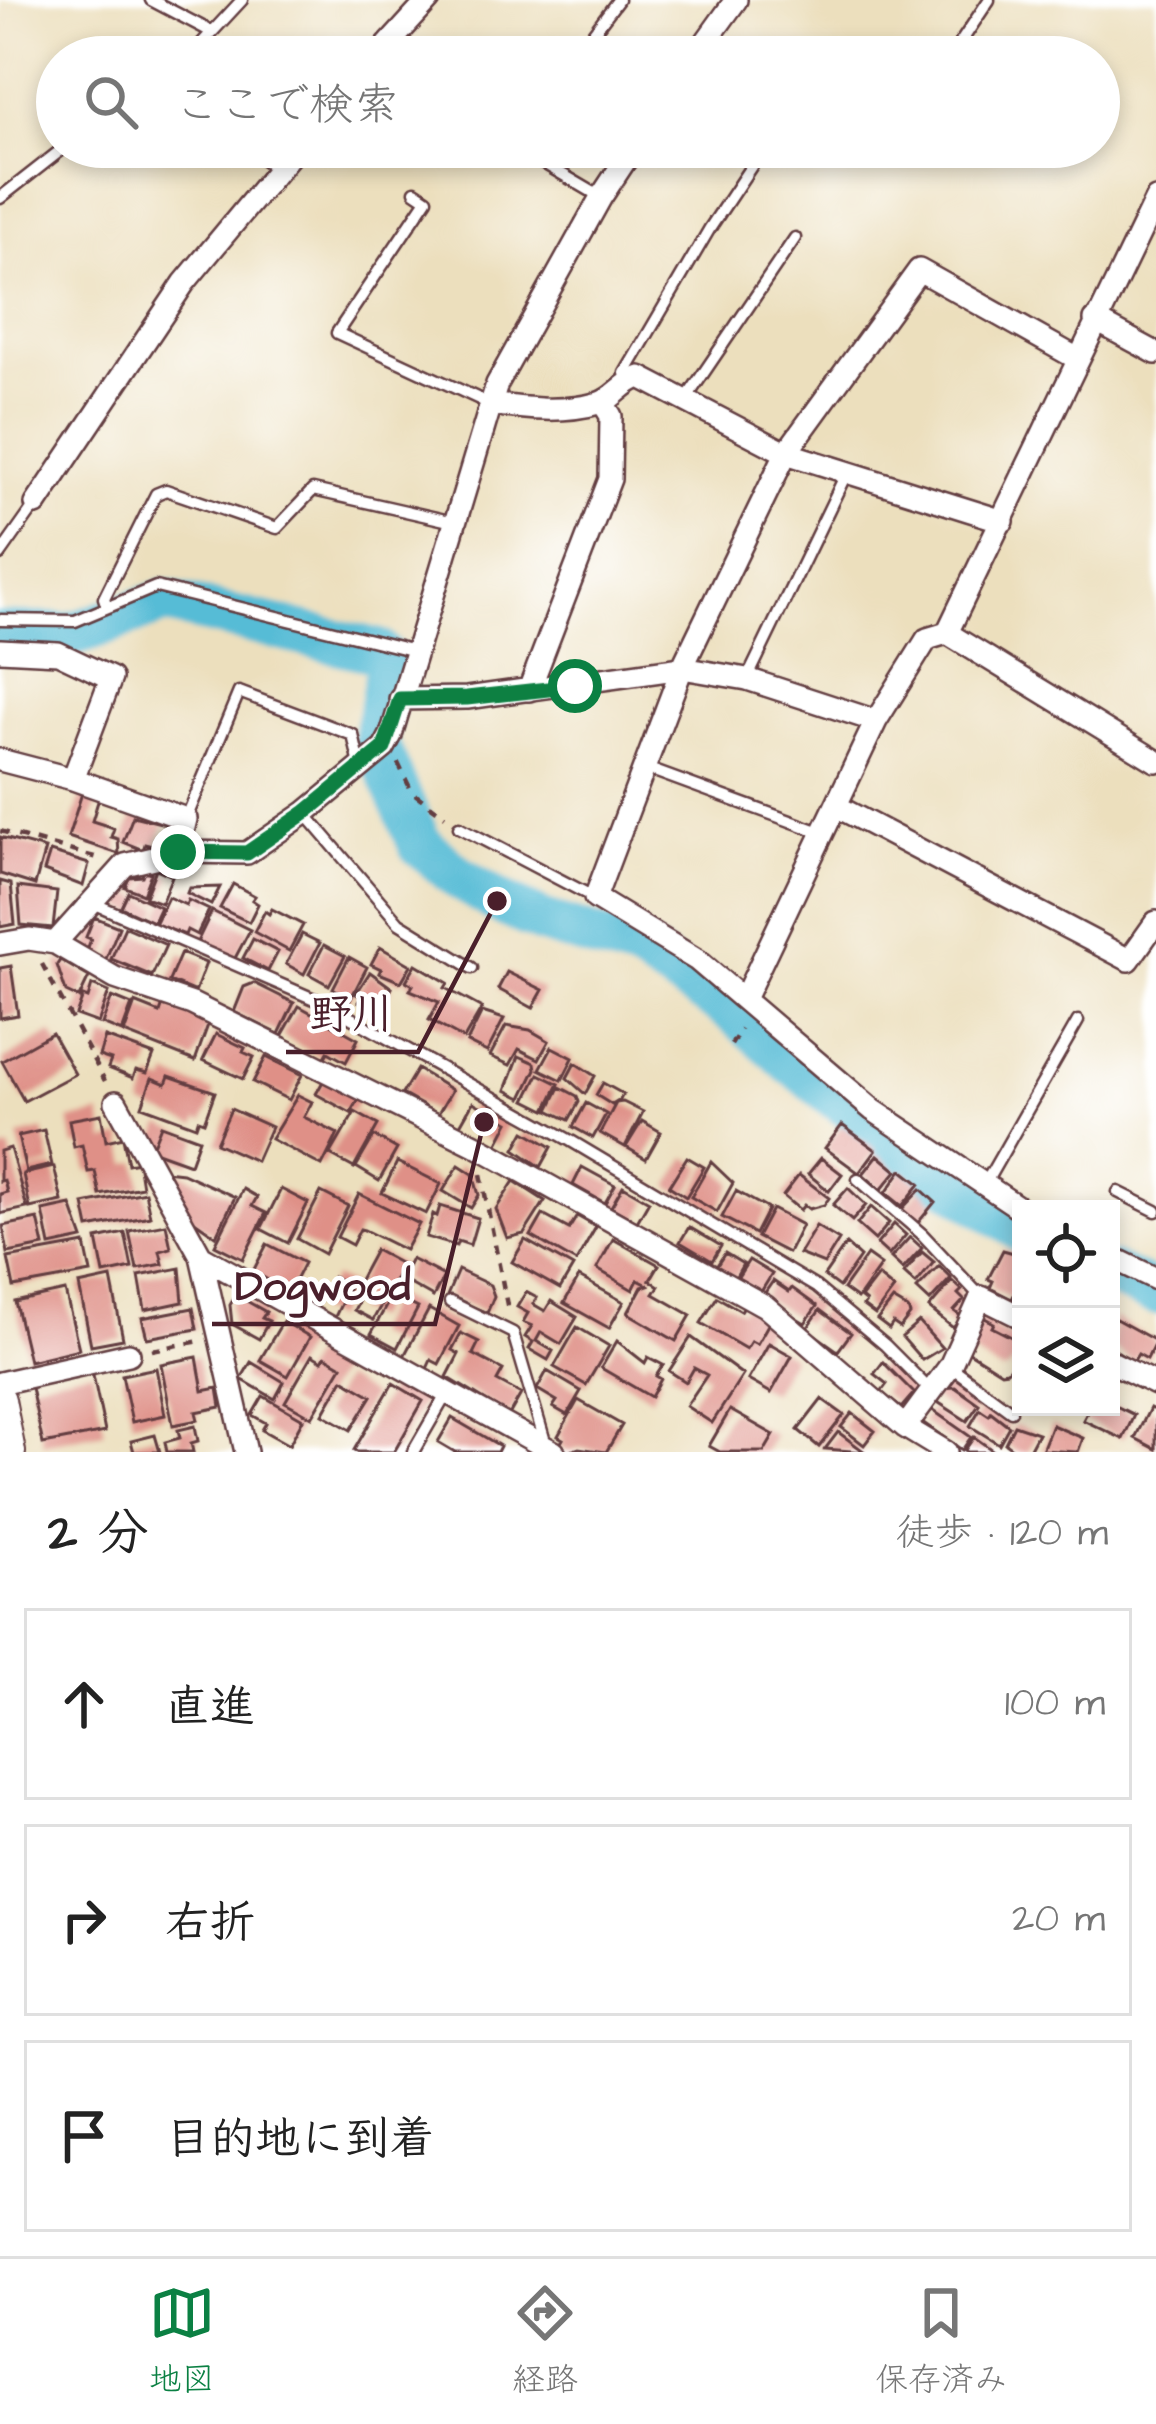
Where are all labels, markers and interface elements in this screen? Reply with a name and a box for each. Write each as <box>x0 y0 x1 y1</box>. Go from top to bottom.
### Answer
search box <box>36 36 1120 168</box>
icon: search <box>78 69 144 135</box>
text: ここで検索 <box>174 75 399 137</box>
route start <box>548 659 602 713</box>
route end <box>151 825 205 879</box>
callout: 野川 <box>286 974 418 1052</box>
text: 野川 <box>310 987 394 1045</box>
map controls <box>1012 1200 1120 1416</box>
button: locate <box>1012 1200 1120 1308</box>
callout: Dogwood <box>212 1246 435 1324</box>
text: Dogwood <box>235 1259 411 1318</box>
button: layers <box>1012 1308 1120 1416</box>
text: 2 分 <box>48 1499 149 1570</box>
text: 徒歩 · 120 m <box>895 1507 1108 1561</box>
icon: ahead <box>51 1671 117 1737</box>
text: 直進 <box>165 1677 255 1739</box>
text: 100 m <box>1005 1677 1105 1731</box>
icon: right <box>51 1887 117 1953</box>
text: 右折 <box>165 1893 255 1955</box>
text: 20 m <box>1012 1893 1105 1947</box>
icon: arrive <box>51 2103 117 2169</box>
text: 目的地に到着 <box>165 2109 435 2171</box>
tab: 地図 <box>149 2280 215 2403</box>
tab: 経路 <box>512 2280 578 2403</box>
tab: 保存済み <box>875 2280 1007 2403</box>

